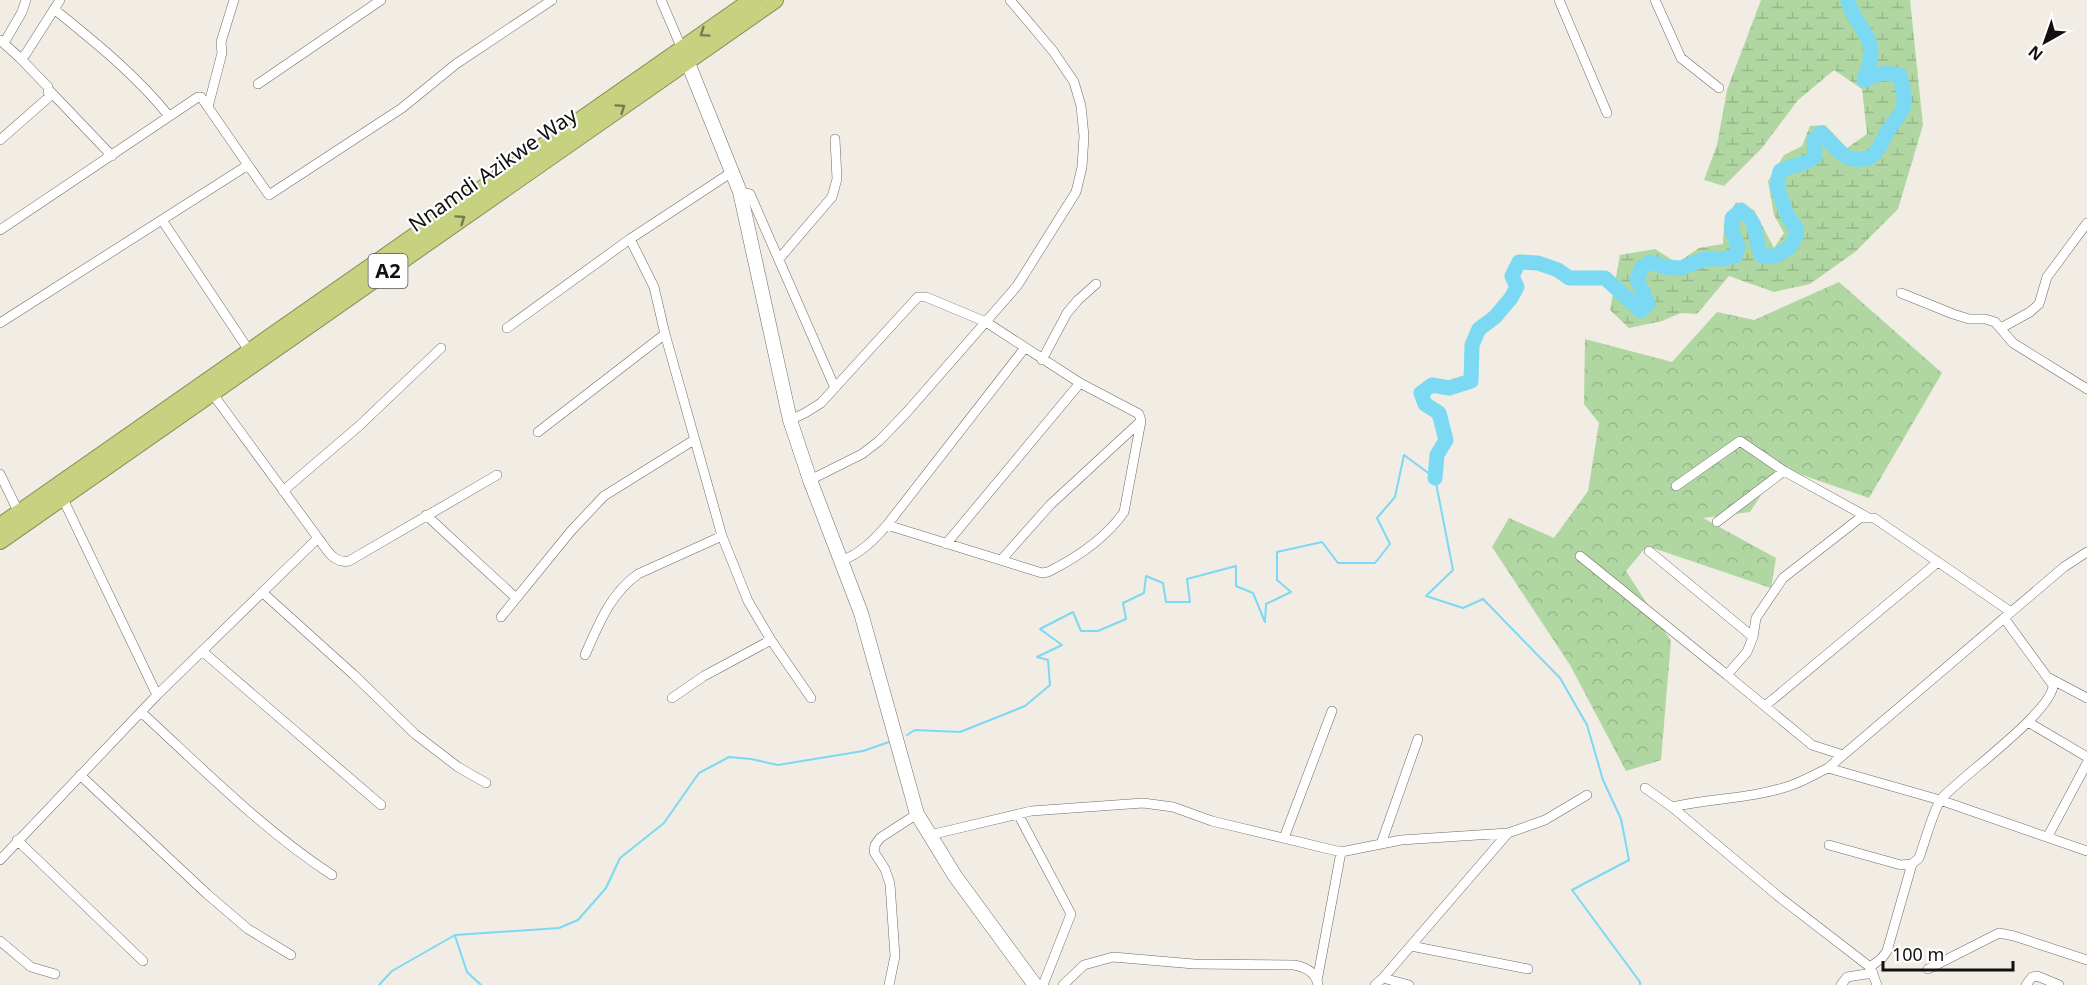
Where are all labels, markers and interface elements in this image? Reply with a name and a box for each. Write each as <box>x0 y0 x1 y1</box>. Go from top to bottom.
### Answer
north arrow <box>2015 12 2075 72</box>
one-way arrow <box>700 26 711 37</box>
text: N <box>2023 41 2047 66</box>
street label: Nnamdi Azikwe Way <box>403 100 582 238</box>
one-way arrow <box>615 104 626 115</box>
one-way arrow <box>455 215 466 226</box>
road number: A2 <box>368 254 408 288</box>
scale bar <box>1883 934 2014 972</box>
text: 100 m <box>1892 942 1944 966</box>

